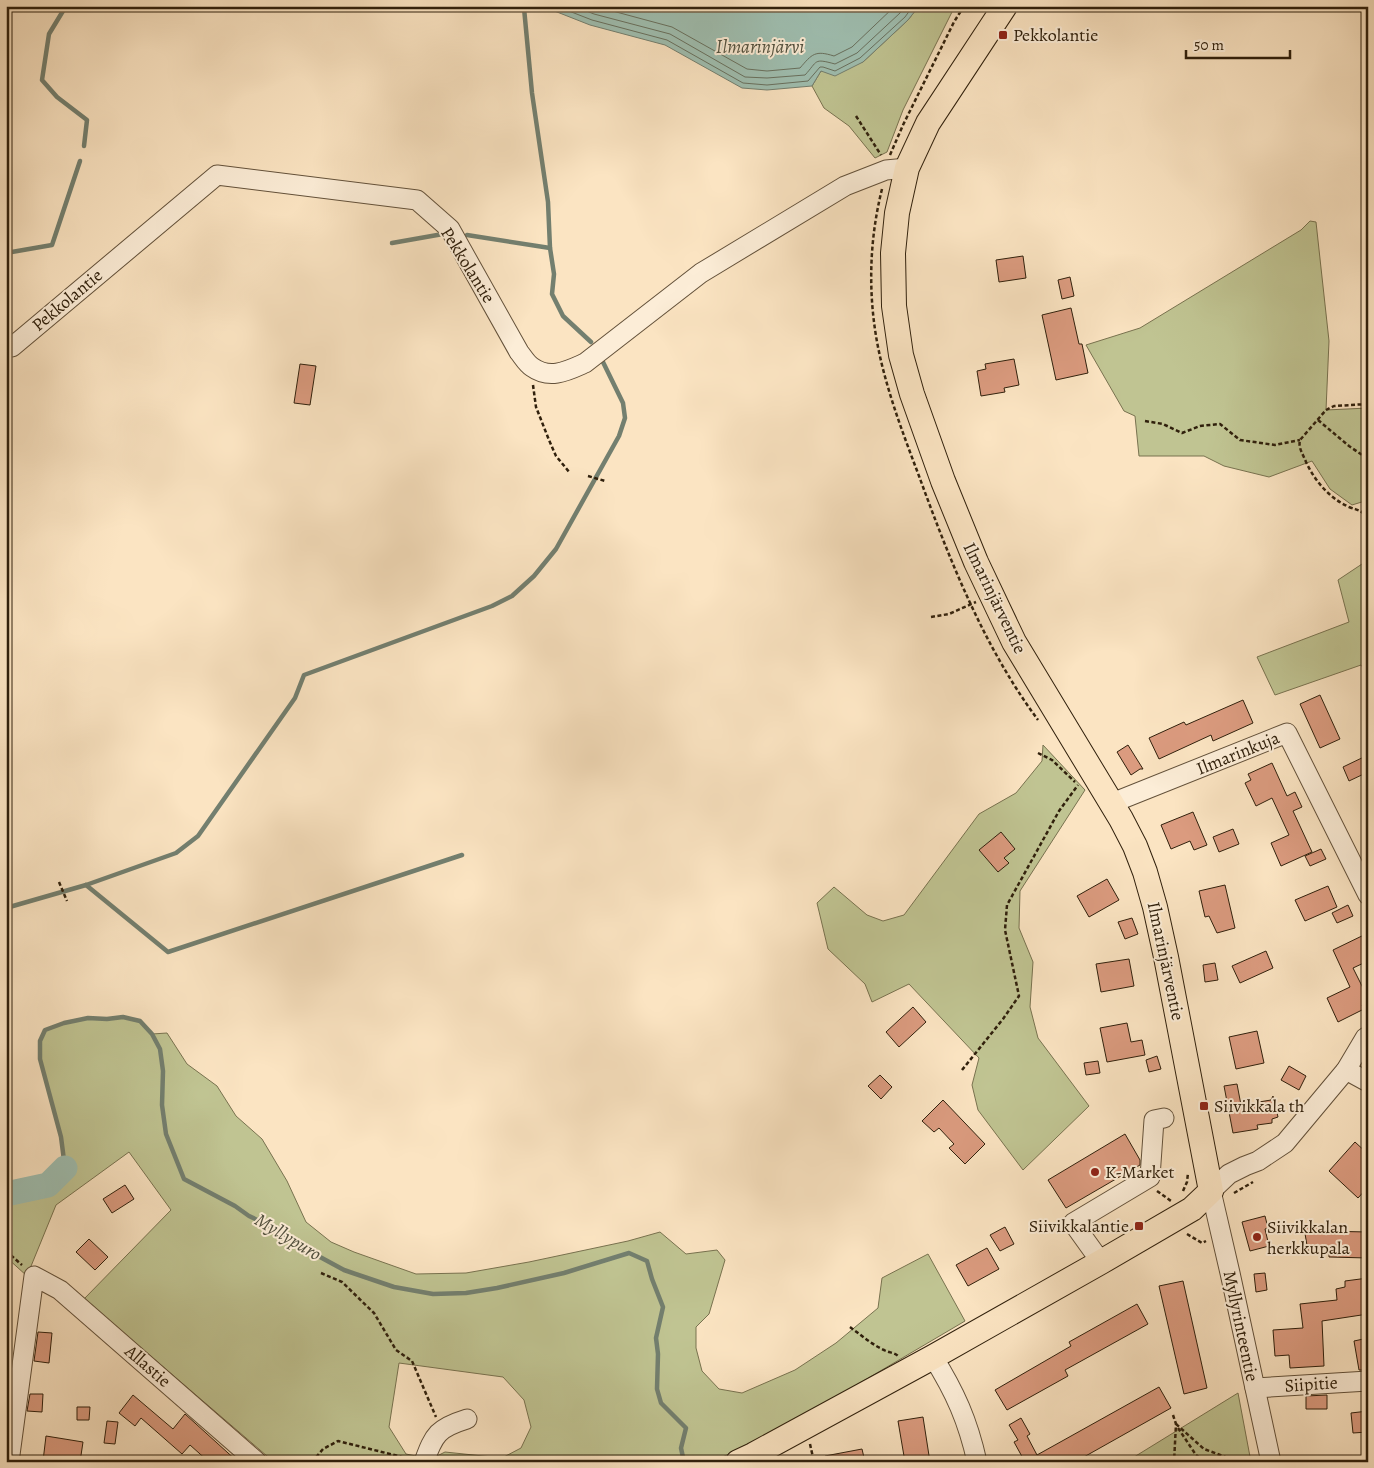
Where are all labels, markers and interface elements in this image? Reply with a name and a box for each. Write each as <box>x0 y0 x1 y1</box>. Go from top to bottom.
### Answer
place label: Pekkolantie <box>1013 23 1098 47</box>
scale bar <box>1186 28 1290 60</box>
marker: Pekkolantie <box>997 29 1009 41</box>
water label: Ilmarinjärvi <box>716 34 804 60</box>
text: 50 m <box>1194 35 1224 55</box>
street label: Pekkolantie <box>435 222 501 308</box>
street label: Pekkolantie <box>27 263 107 337</box>
street label: Ilmarinjärventie <box>958 538 1032 658</box>
street label: Ilmarinkuja <box>1193 725 1284 781</box>
street label: Ilmarinjärventie <box>1142 899 1190 1023</box>
place label: Siivikkala th <box>1214 1094 1305 1118</box>
marker: Siivikkala th <box>1198 1100 1210 1112</box>
place label: K-Market <box>1105 1160 1175 1184</box>
marker: K-Market <box>1089 1166 1101 1178</box>
water label: Myllypuro <box>250 1207 326 1267</box>
place label: Siivikkalantie <box>1029 1214 1129 1238</box>
place label: Siivikkalan herkkupala <box>1267 1215 1350 1260</box>
marker: Siivikkalantie <box>1133 1220 1145 1232</box>
marker: Siivikkalan herkkupala <box>1251 1231 1263 1243</box>
street label: Myllyrinteentie <box>1218 1268 1264 1384</box>
street label: Allastie <box>119 1339 176 1393</box>
street label: Siipitie <box>1284 1370 1338 1398</box>

